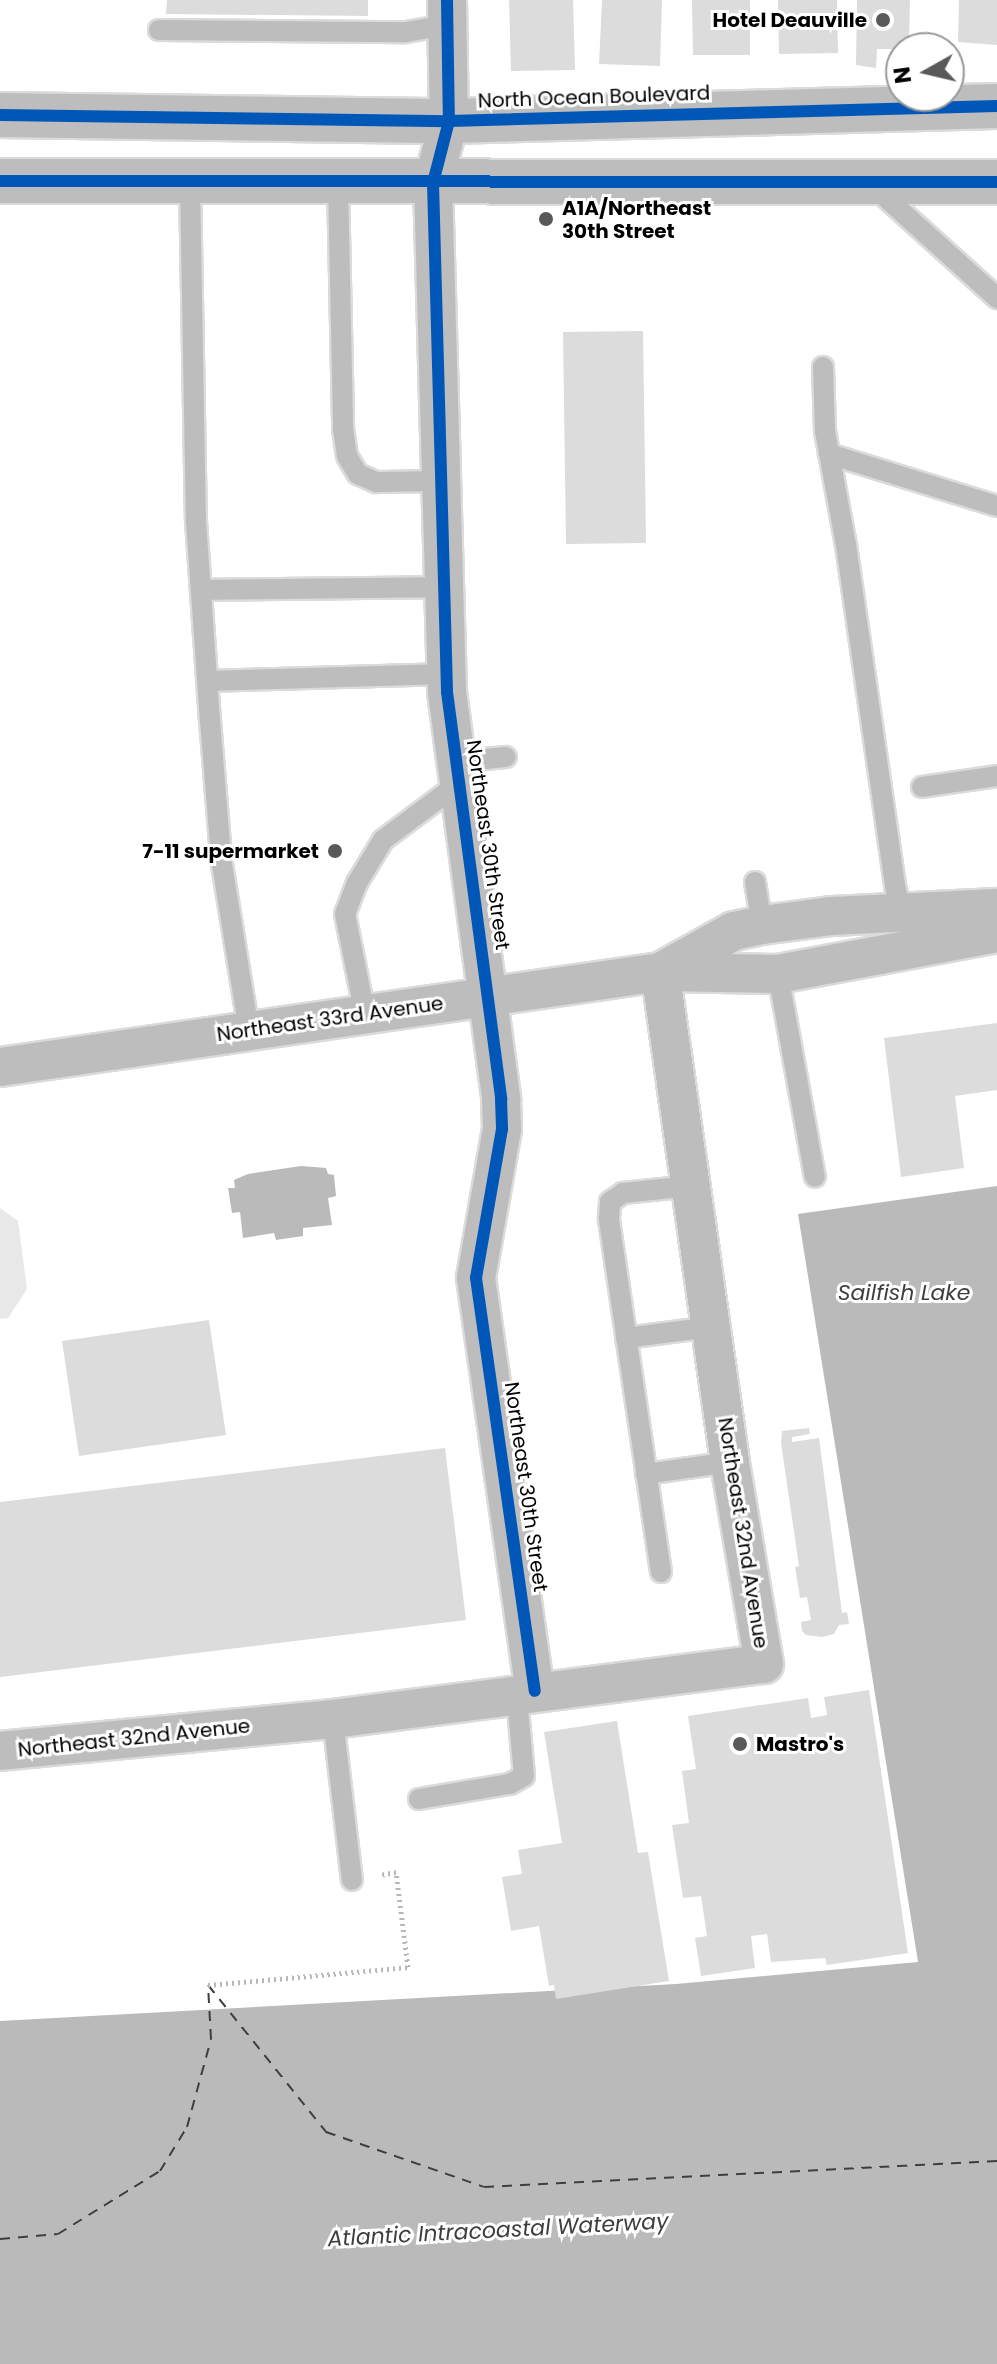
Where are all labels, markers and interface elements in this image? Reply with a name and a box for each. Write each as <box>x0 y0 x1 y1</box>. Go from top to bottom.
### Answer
place label: Hotel Deauville <box>713 8 867 32</box>
marker: Hotel Deauville <box>874 11 892 29</box>
north arrow <box>885 32 965 112</box>
text: N <box>886 65 919 85</box>
street label: North Ocean Boulevard <box>477 81 711 113</box>
place label: A1A/Northeast 30th Street <box>562 196 711 243</box>
marker: A1A/Northeast 30th Street <box>537 210 555 228</box>
street label: Northeast 30th Street <box>461 739 515 951</box>
place label: 7-11 supermarket <box>142 839 319 863</box>
marker: 7-11 supermarket <box>326 842 344 860</box>
street label: Northeast 33rd Avenue <box>215 991 445 1047</box>
water label: Sailfish Lake <box>838 1280 970 1306</box>
street label: Northeast 30th Street <box>499 1381 553 1593</box>
street label: Northeast 32nd Avenue <box>713 1416 773 1650</box>
street label: Northeast 32nd Avenue <box>17 1714 251 1762</box>
place label: Mastro's <box>756 1732 844 1756</box>
marker: Mastro's <box>731 1735 749 1753</box>
water label: Atlantic Intracoastal Waterway <box>327 2208 669 2252</box>

